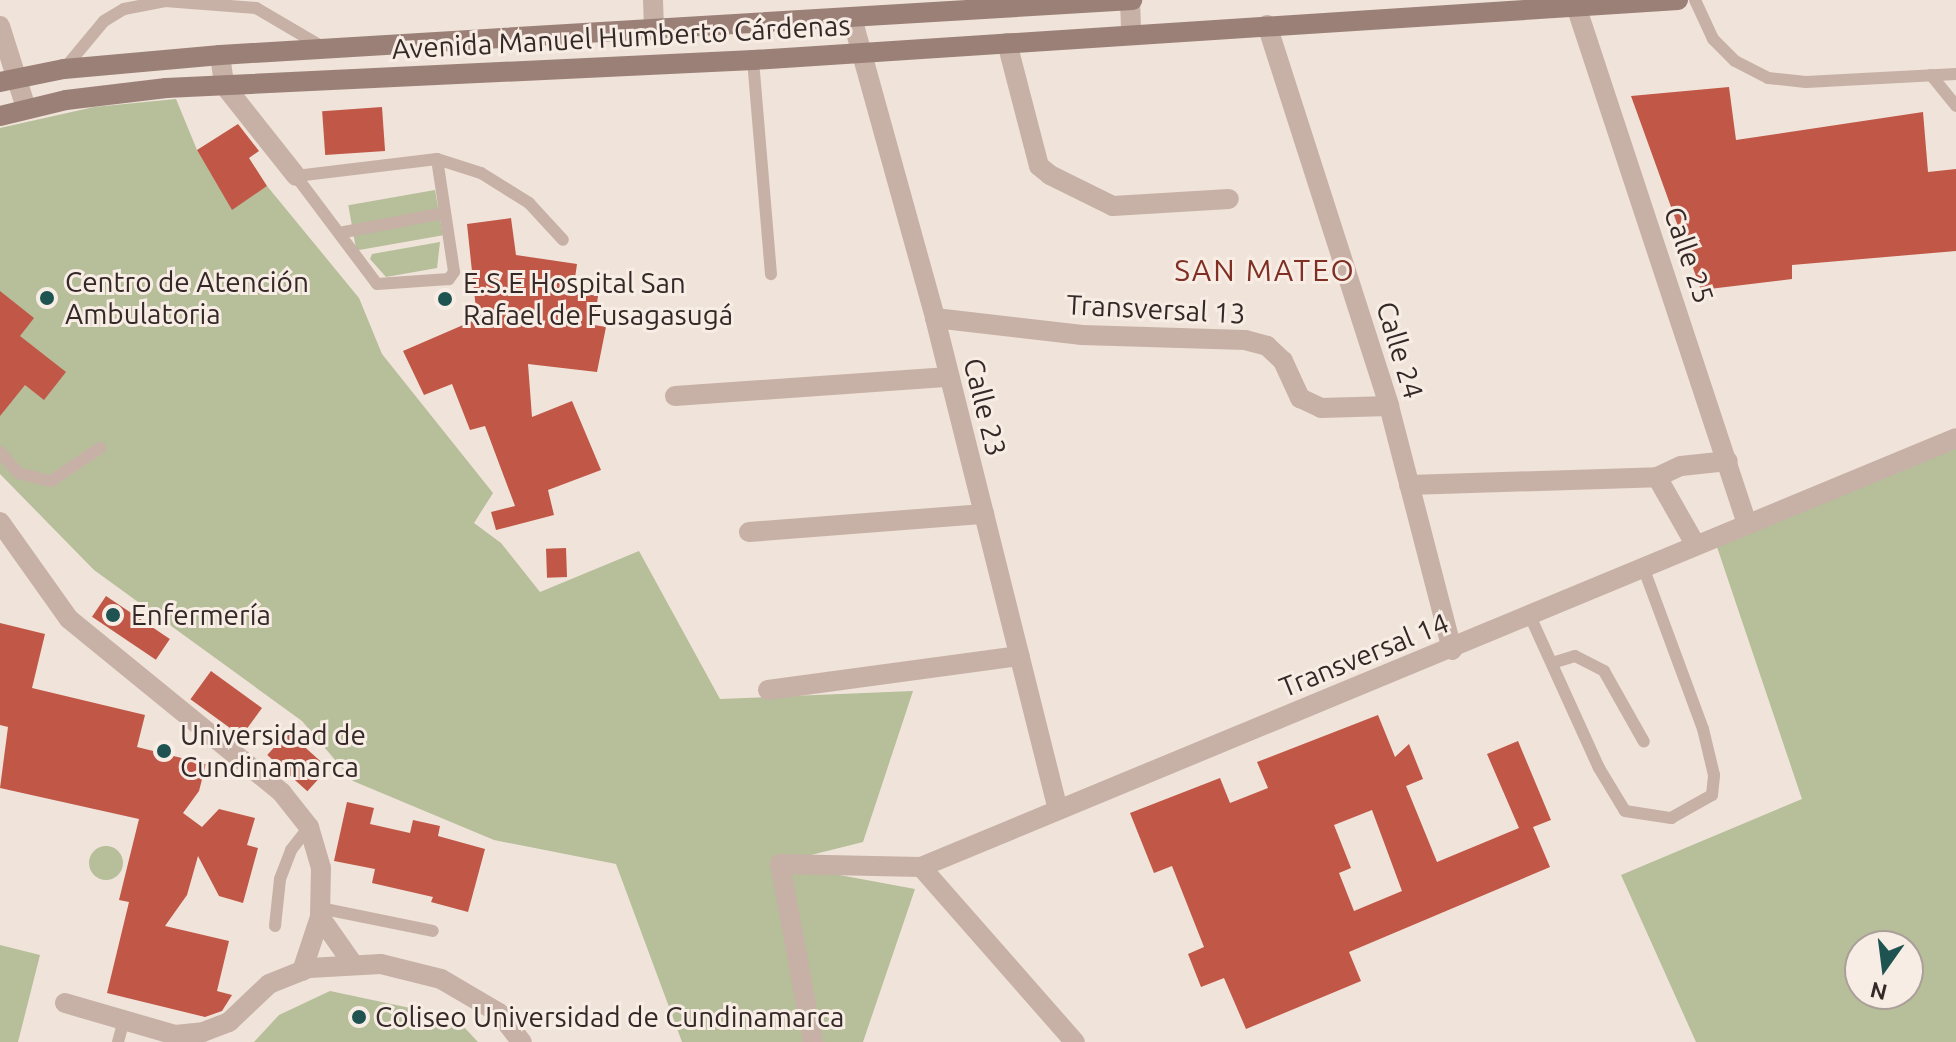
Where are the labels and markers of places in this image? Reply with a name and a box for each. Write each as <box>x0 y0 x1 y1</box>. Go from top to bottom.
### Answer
place label: Centro de Atención Ambulatoria <box>65 265 309 331</box>
place label: E.S.E Hospital San Rafael de Fusagasugá <box>463 266 733 332</box>
marker: Centro de Atención Ambulatoria <box>36 287 58 309</box>
marker: E.S.E Hospital San Rafael de Fusagasugá <box>434 288 456 310</box>
place label: Enfermería <box>131 598 271 632</box>
marker: Enfermería <box>102 604 124 626</box>
place label: Universidad de Cundinamarca <box>180 718 366 784</box>
marker: Universidad de Cundinamarca <box>155 742 173 760</box>
place label: Coliseo Universidad de Cundinamarca <box>375 1000 844 1034</box>
marker: Coliseo Universidad de Cundinamarca <box>350 1008 368 1026</box>

